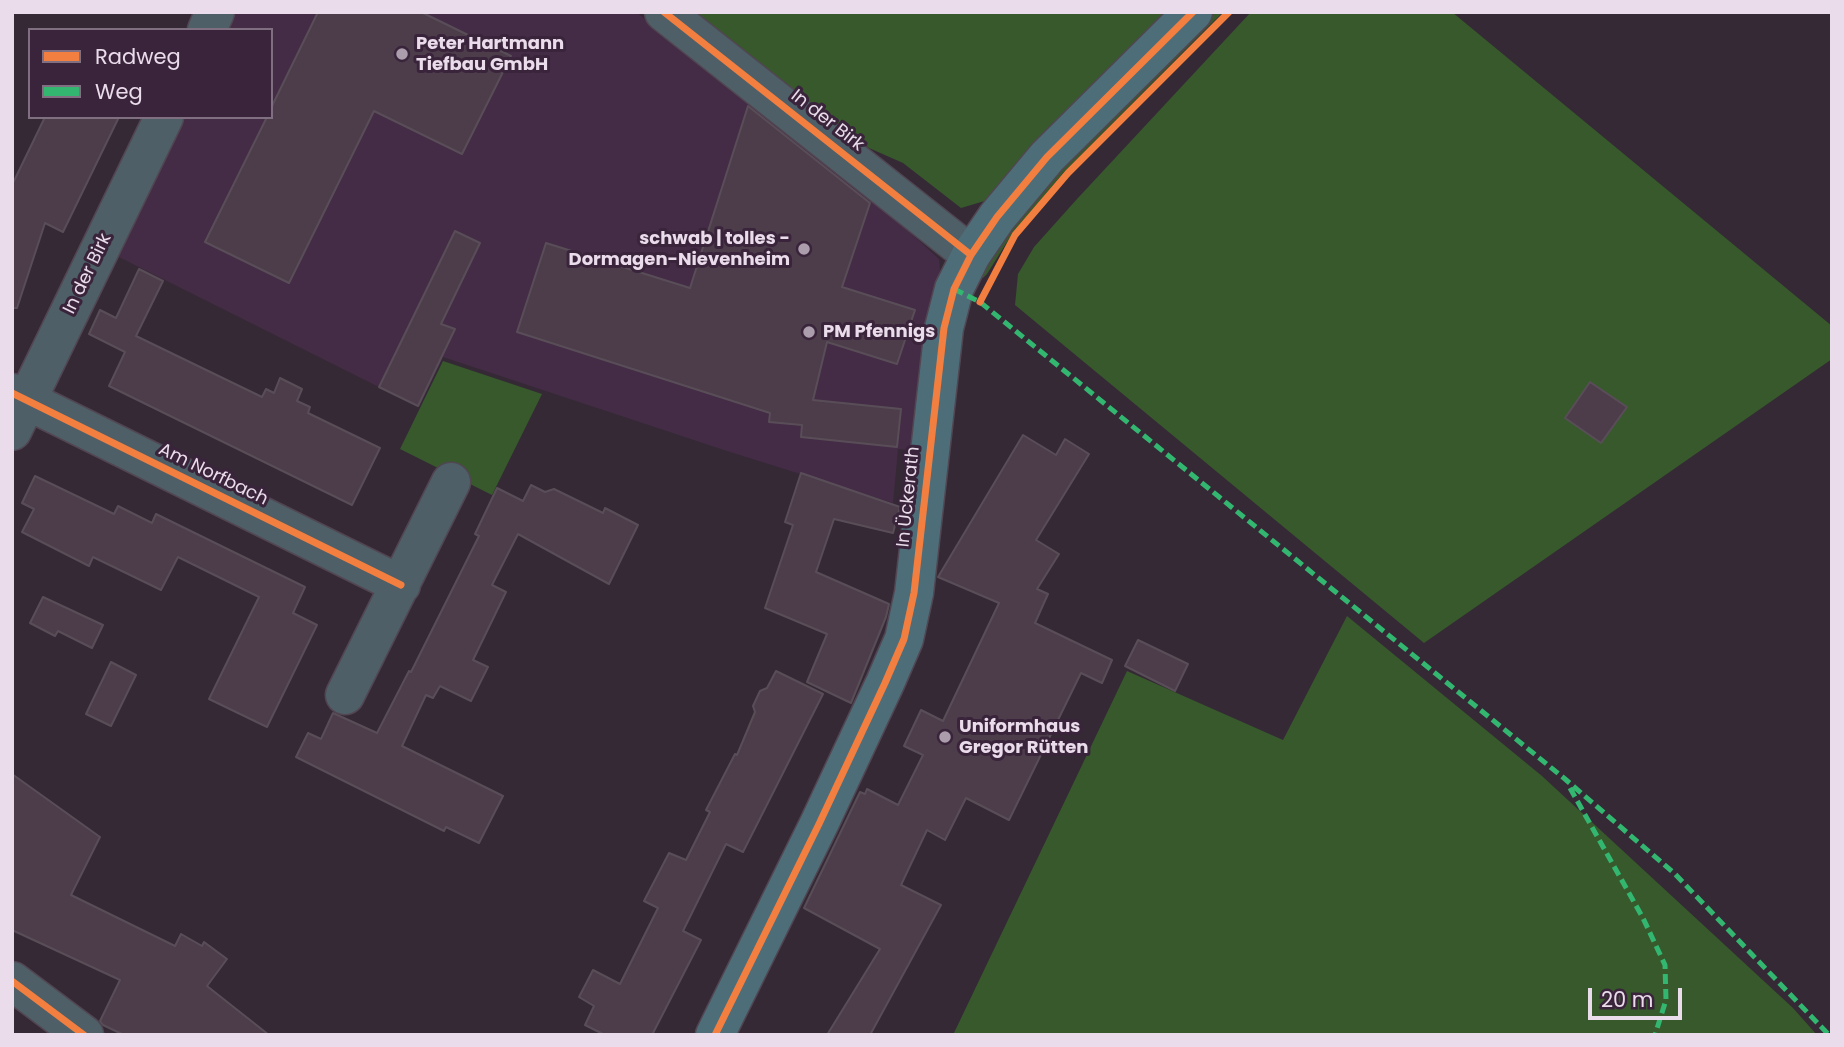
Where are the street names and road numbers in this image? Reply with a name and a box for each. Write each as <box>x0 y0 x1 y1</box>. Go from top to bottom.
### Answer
street label: In der Birk <box>786 86 868 156</box>
street label: In der Birk <box>59 230 117 318</box>
street label: Am Norfbach <box>155 439 271 511</box>
street label: In Ückerath <box>893 446 925 548</box>

